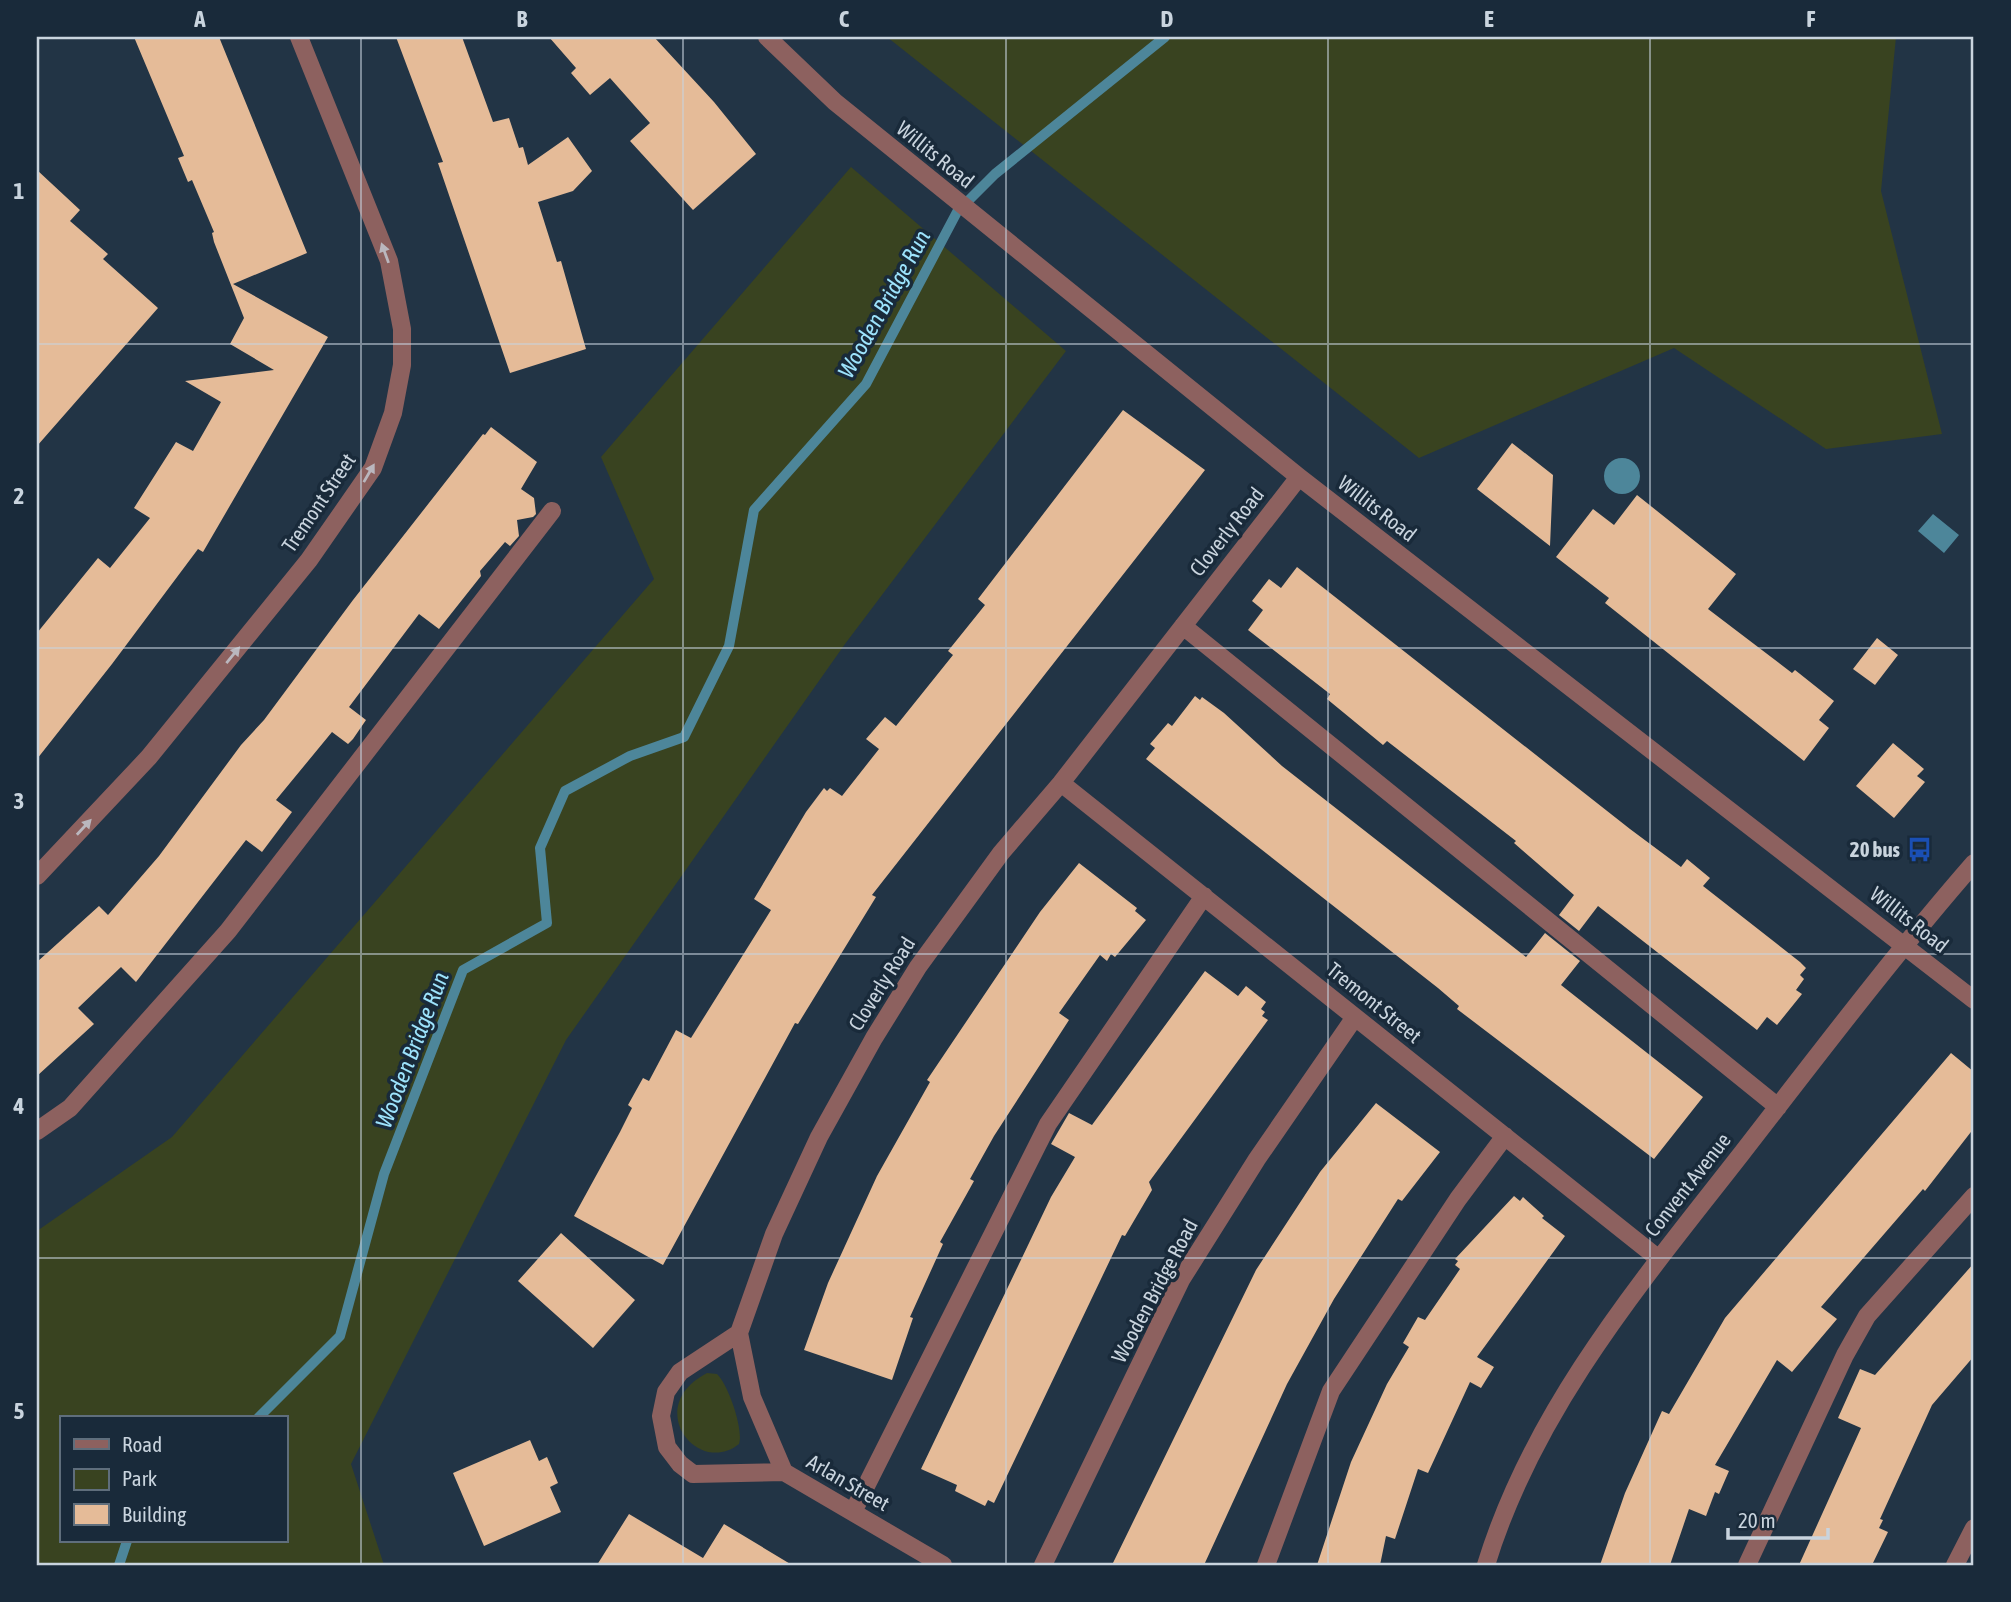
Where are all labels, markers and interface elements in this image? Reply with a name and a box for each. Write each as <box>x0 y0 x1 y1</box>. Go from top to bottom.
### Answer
text: A <box>193 6 206 32</box>
text: B <box>517 6 528 32</box>
text: C <box>839 6 850 32</box>
text: D <box>1161 6 1174 32</box>
text: E <box>1484 6 1494 32</box>
text: F <box>1806 6 1816 32</box>
street label: Willits Road <box>892 116 979 193</box>
text: 1 <box>14 178 25 204</box>
water label: Wooden Bridge Run <box>833 226 935 382</box>
one-way arrow <box>379 242 390 263</box>
street label: Tremont Street <box>276 449 360 556</box>
one-way arrow <box>363 463 375 482</box>
street label: Willits Road <box>1334 470 1421 546</box>
street label: Cloverly Road <box>1184 482 1268 580</box>
text: 2 <box>14 483 24 509</box>
one-way arrow <box>225 646 240 664</box>
text: 3 <box>14 788 24 814</box>
one-way arrow <box>76 818 92 836</box>
bus stop icon: 20 bus <box>1906 836 1934 864</box>
place label: 20 bus <box>1850 837 1901 861</box>
street label: Willits Road <box>1866 881 1953 957</box>
street label: Cloverly Road <box>843 932 919 1035</box>
street label: Tremont Street <box>1323 957 1426 1047</box>
water label: Wooden Bridge Run <box>370 968 454 1132</box>
text: 4 <box>13 1093 25 1119</box>
street label: Convent Avenue <box>1639 1128 1735 1241</box>
street label: Wooden Bridge Road <box>1106 1215 1202 1366</box>
text: 5 <box>14 1398 25 1424</box>
legend <box>60 1416 287 1542</box>
text: Road <box>122 1432 162 1456</box>
street label: Arlan Street <box>803 1449 894 1515</box>
text: Park <box>122 1466 157 1490</box>
scale bar <box>1728 1497 1827 1541</box>
text: Building <box>122 1502 186 1526</box>
text: 20 m <box>1738 1508 1776 1532</box>

